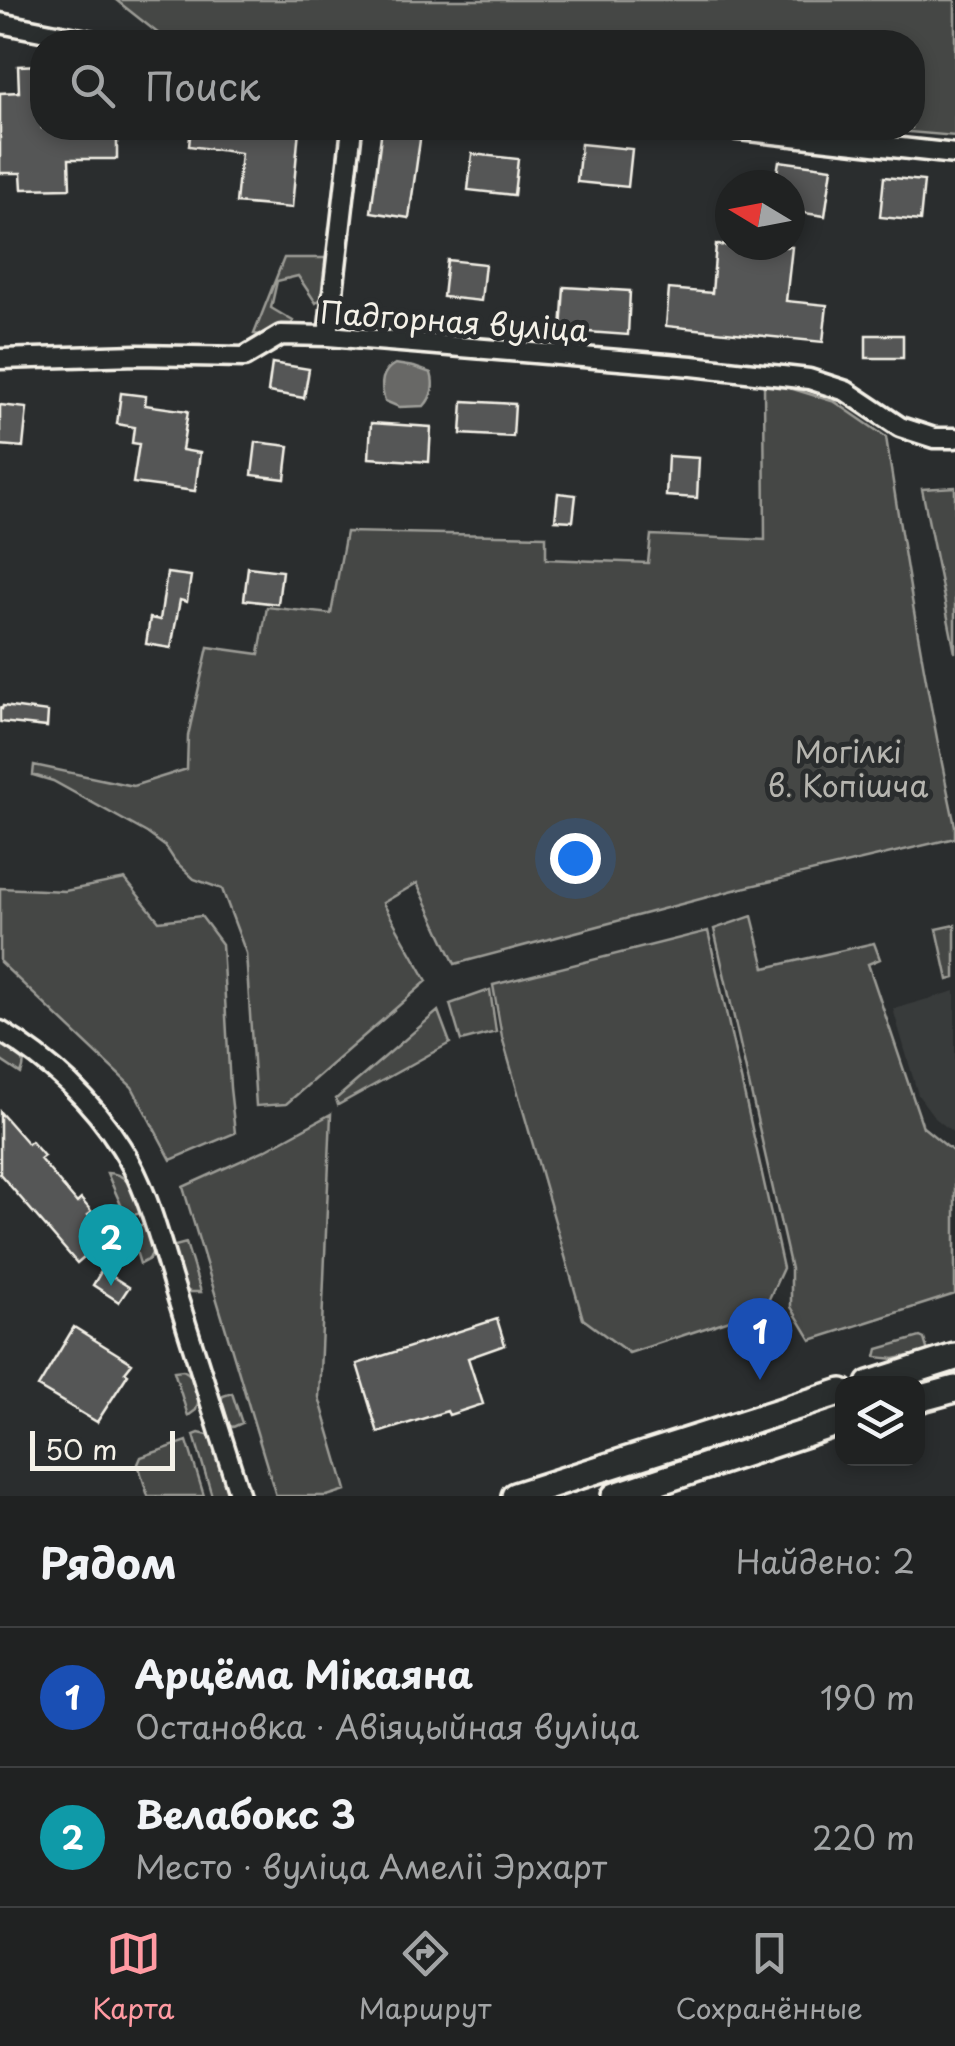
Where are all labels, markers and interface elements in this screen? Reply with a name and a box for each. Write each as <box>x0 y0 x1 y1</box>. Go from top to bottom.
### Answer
search box <box>30 30 925 140</box>
text: Поиск <box>145 57 260 114</box>
icon: search <box>65 58 120 113</box>
north arrow <box>715 170 805 260</box>
street label: Падгорная вуліца <box>319 288 590 352</box>
park label: Могілкі в. Копішча <box>768 728 928 807</box>
your location <box>550 833 601 884</box>
pin: 2 <box>78 1204 144 1286</box>
pin: 1 <box>728 1298 792 1380</box>
map controls <box>835 1376 925 1466</box>
button: layers <box>835 1376 925 1466</box>
scale bar <box>30 1426 175 1470</box>
text: 50 m <box>45 1427 118 1470</box>
text: Рядом <box>40 1530 177 1593</box>
text: Найдено: 2 <box>736 1537 915 1585</box>
text: Арцёма Мікаяна <box>135 1645 473 1702</box>
text: 1 <box>65 1673 80 1721</box>
text: 190 m <box>820 1673 915 1721</box>
text: Остановка · Авіяцыйная вуліца <box>135 1702 639 1750</box>
text: Велабокс 3 <box>135 1785 356 1842</box>
text: 2 <box>61 1813 84 1861</box>
text: 220 m <box>812 1813 915 1861</box>
text: Место · вуліца Амеліі Эрхарт <box>135 1842 607 1890</box>
tab: Карта <box>92 1926 174 2029</box>
tab: Маршрут <box>359 1926 491 2029</box>
tab: Сохранённые <box>676 1926 863 2029</box>

